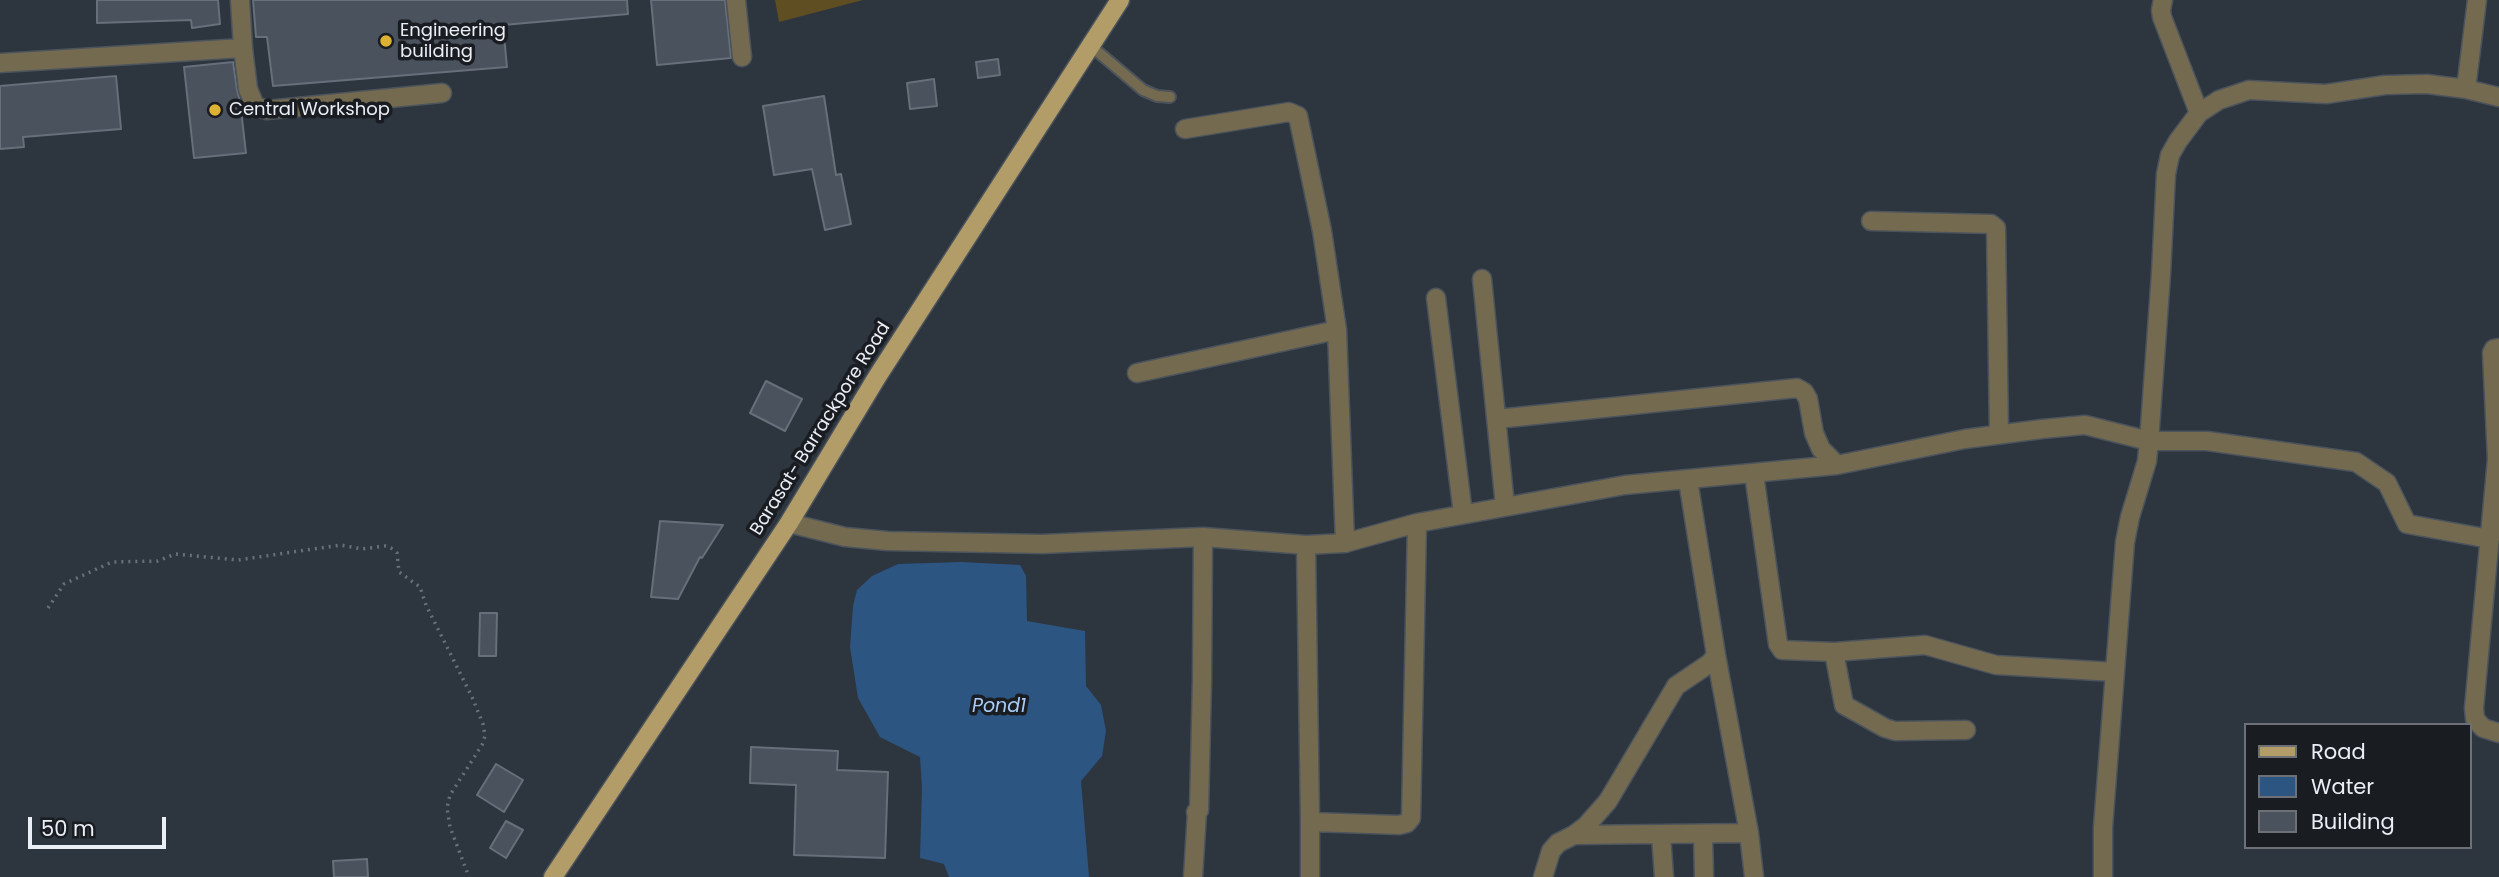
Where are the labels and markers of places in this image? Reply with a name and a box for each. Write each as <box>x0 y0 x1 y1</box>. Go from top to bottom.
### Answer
place label: Engineering building <box>400 20 506 62</box>
marker: Engineering building <box>378 33 394 49</box>
place label: Central Workshop <box>229 99 390 121</box>
marker: Central Workshop <box>207 102 223 118</box>

